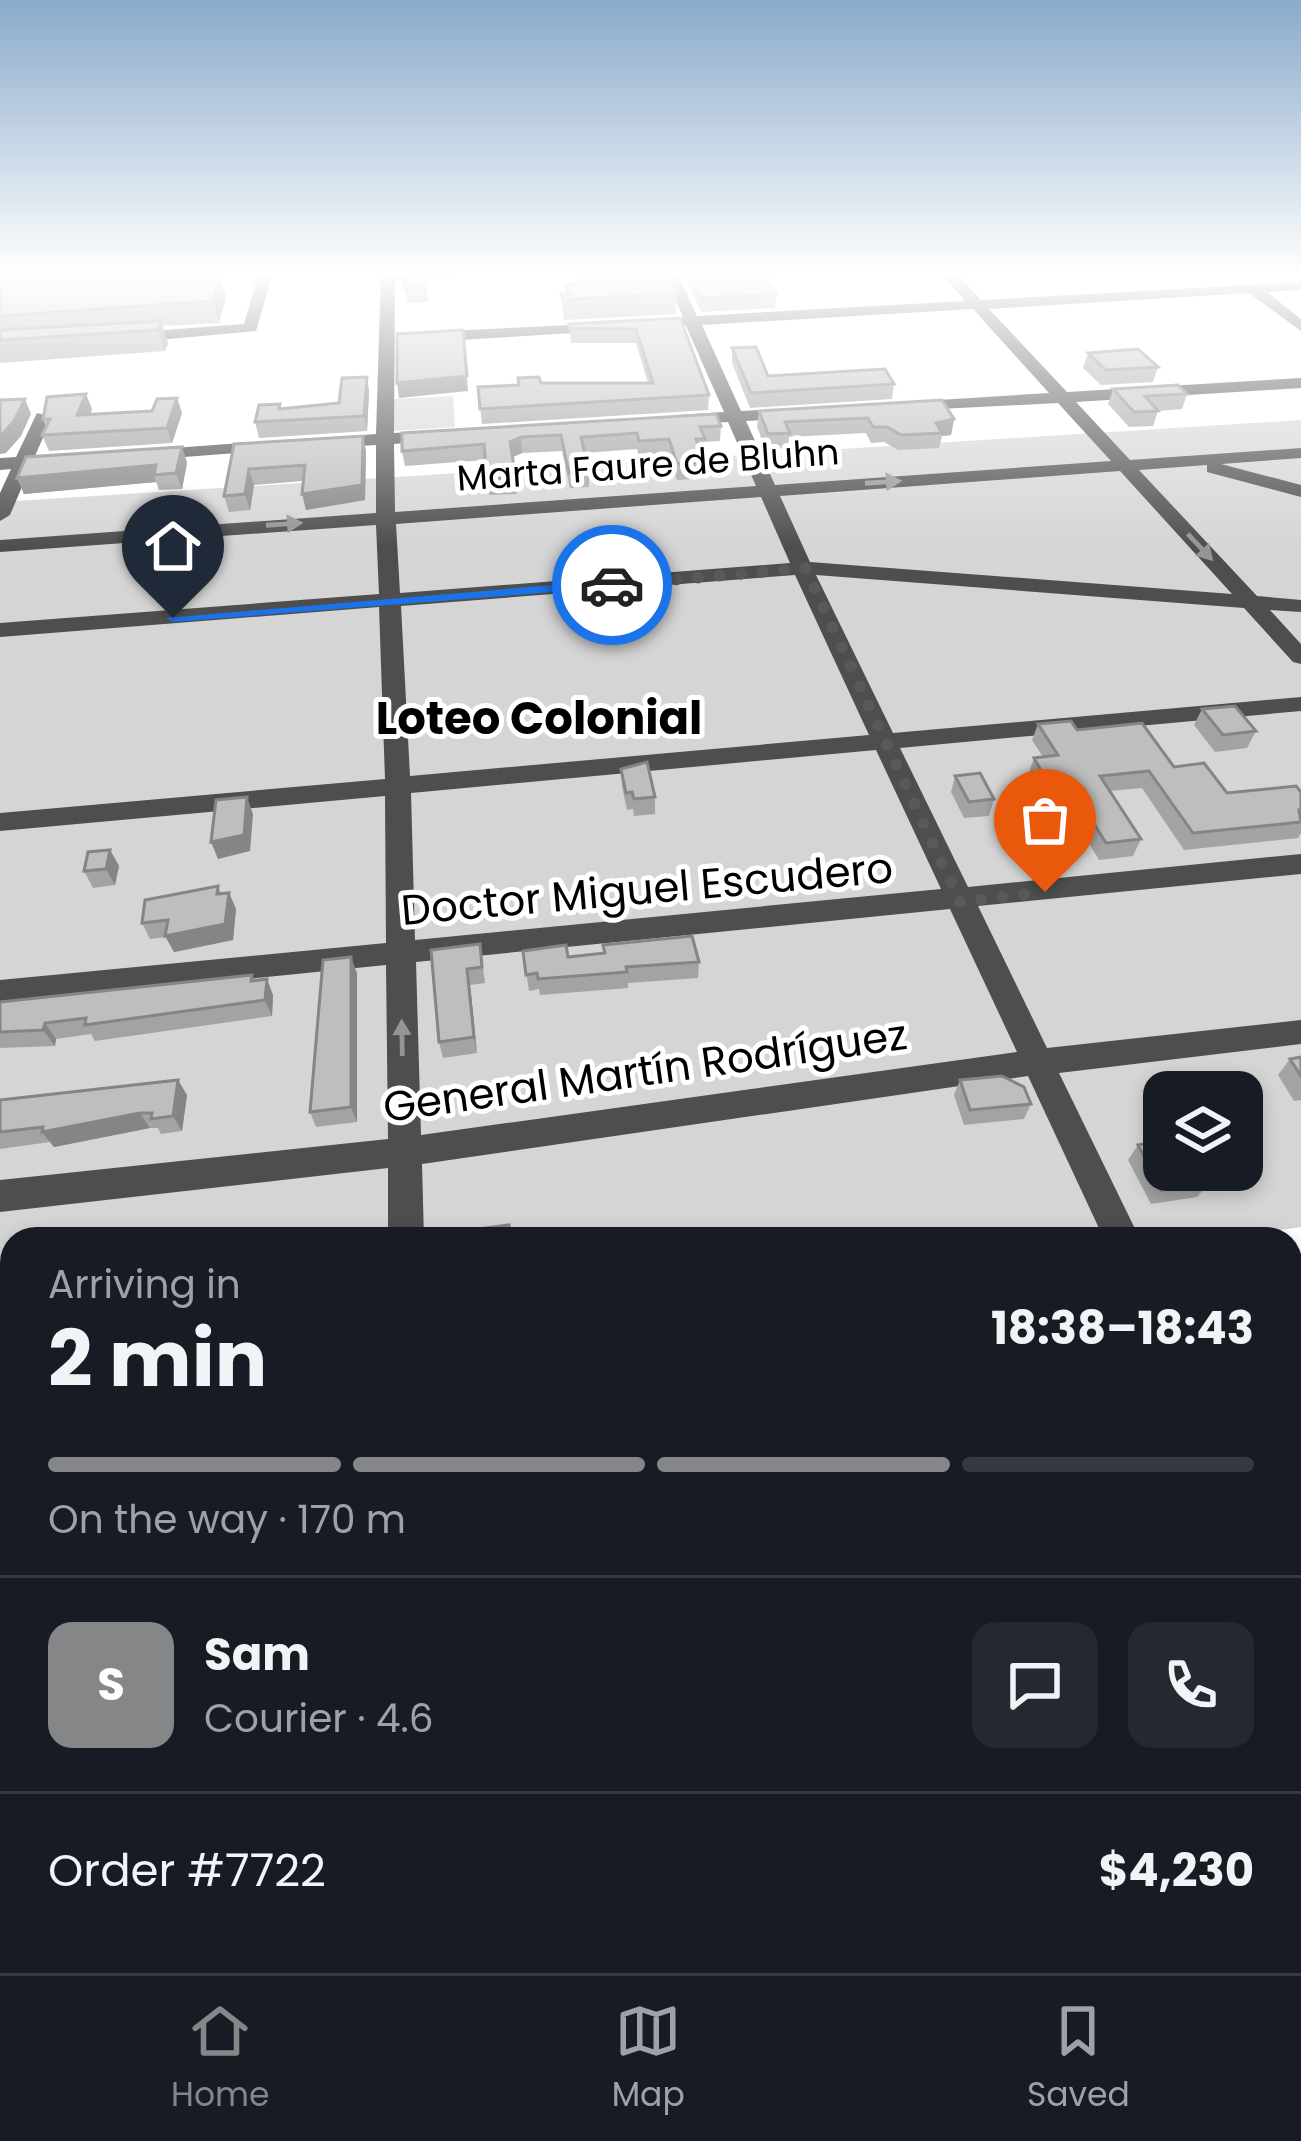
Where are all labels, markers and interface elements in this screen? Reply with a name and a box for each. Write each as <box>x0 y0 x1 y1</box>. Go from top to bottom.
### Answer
street label: Marta Faure de Bluhn <box>455 426 841 504</box>
one-way arrow <box>865 472 903 491</box>
pin <box>122 495 224 618</box>
icon: home <box>140 513 206 579</box>
one-way arrow <box>266 514 303 533</box>
courier <box>552 525 672 645</box>
one-way arrow <box>1185 532 1213 561</box>
icon: car <box>579 552 645 618</box>
district label: Loteo Colonial <box>376 687 702 750</box>
pin <box>994 769 1096 892</box>
icon: bag <box>1012 787 1078 853</box>
street label: Doctor Miguel Escudero <box>399 838 895 940</box>
street label: General Martín Rodríguez <box>379 1005 911 1137</box>
one-way arrow <box>392 1018 412 1056</box>
map controls <box>1143 1071 1263 1191</box>
button: layers <box>1143 1071 1263 1191</box>
text: Arriving in <box>48 1257 241 1312</box>
text: 18:38–18:43 <box>991 1297 1254 1360</box>
text: 2 min <box>48 1304 267 1413</box>
text: On the way · 170 m <box>48 1492 406 1547</box>
button: chat <box>972 1622 1098 1748</box>
button: phone <box>1128 1622 1254 1748</box>
text: Sam <box>204 1623 310 1686</box>
text: S <box>97 1653 125 1716</box>
text: Courier · 4.6 <box>204 1691 433 1746</box>
text: Order #7722 <box>48 1839 326 1902</box>
text: $4,230 <box>1099 1839 1254 1902</box>
tab: Home <box>171 1998 270 2120</box>
tab: Map <box>612 1998 685 2120</box>
tab: Saved <box>1027 1998 1130 2120</box>

